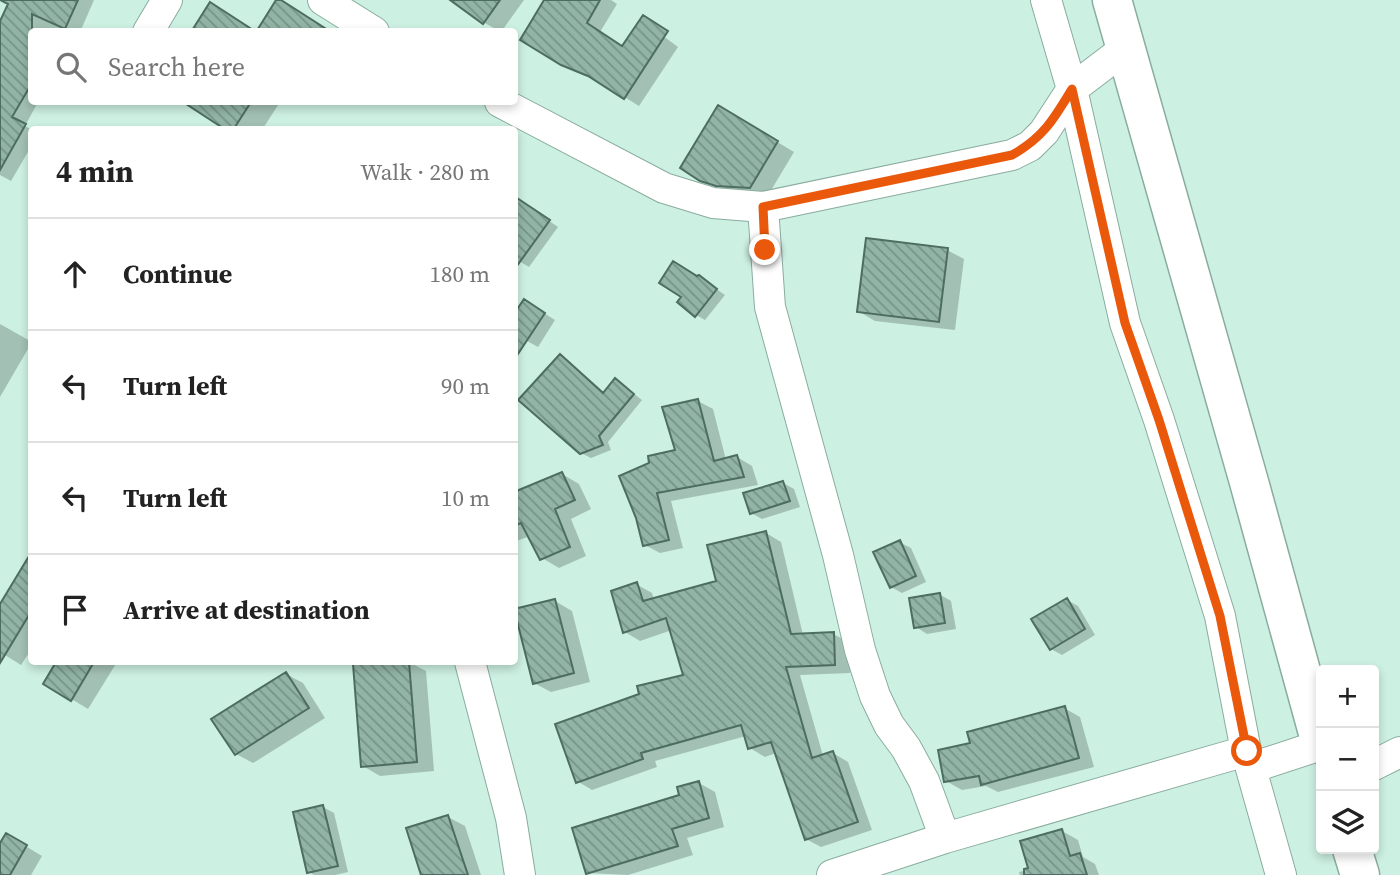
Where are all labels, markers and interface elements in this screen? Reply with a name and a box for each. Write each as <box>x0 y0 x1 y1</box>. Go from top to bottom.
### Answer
search box <box>28 28 518 105</box>
icon: search <box>52 48 90 86</box>
text: Search here <box>108 49 245 85</box>
text: 4 min <box>56 151 134 192</box>
text: Walk · 280 m <box>360 156 490 188</box>
route end <box>749 234 780 265</box>
icon: ahead <box>56 255 94 293</box>
text: Continue <box>123 256 232 292</box>
text: 180 m <box>429 258 490 290</box>
icon: left <box>56 367 94 405</box>
text: Turn left <box>123 368 227 404</box>
text: 90 m <box>441 370 490 402</box>
icon: left <box>56 479 94 517</box>
text: Turn left <box>123 480 227 516</box>
text: 10 m <box>441 482 490 514</box>
icon: arrive <box>56 591 94 629</box>
text: Arrive at destination <box>123 592 370 628</box>
map controls <box>1316 665 1379 854</box>
button: + <box>1316 665 1379 728</box>
button: − <box>1316 728 1379 791</box>
route start <box>1231 735 1262 766</box>
button: layers <box>1316 791 1379 854</box>

